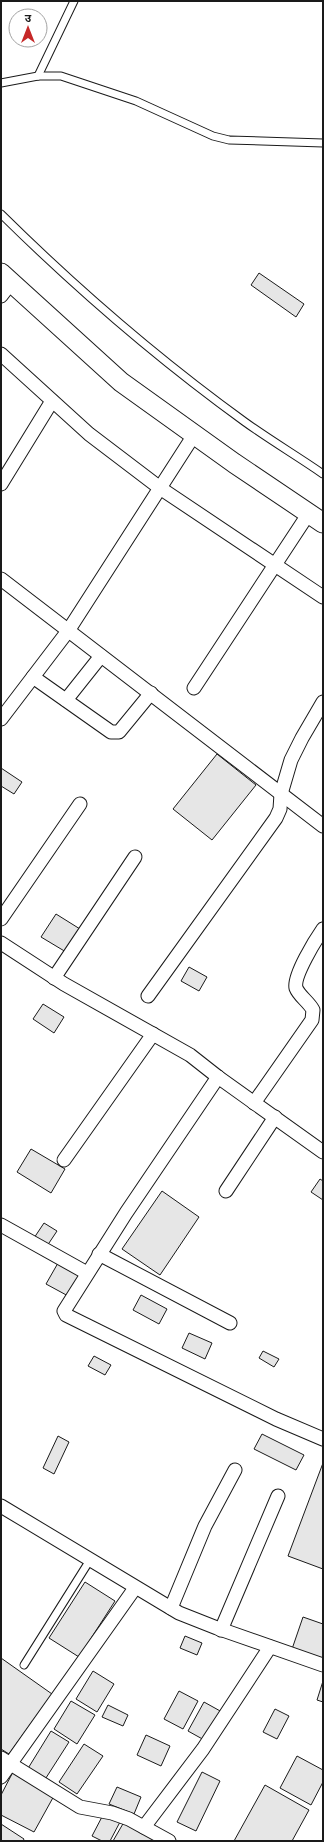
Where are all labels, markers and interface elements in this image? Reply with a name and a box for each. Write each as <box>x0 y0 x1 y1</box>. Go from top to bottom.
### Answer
north arrow <box>8 8 48 48</box>
text: उ <box>25 11 32 25</box>

